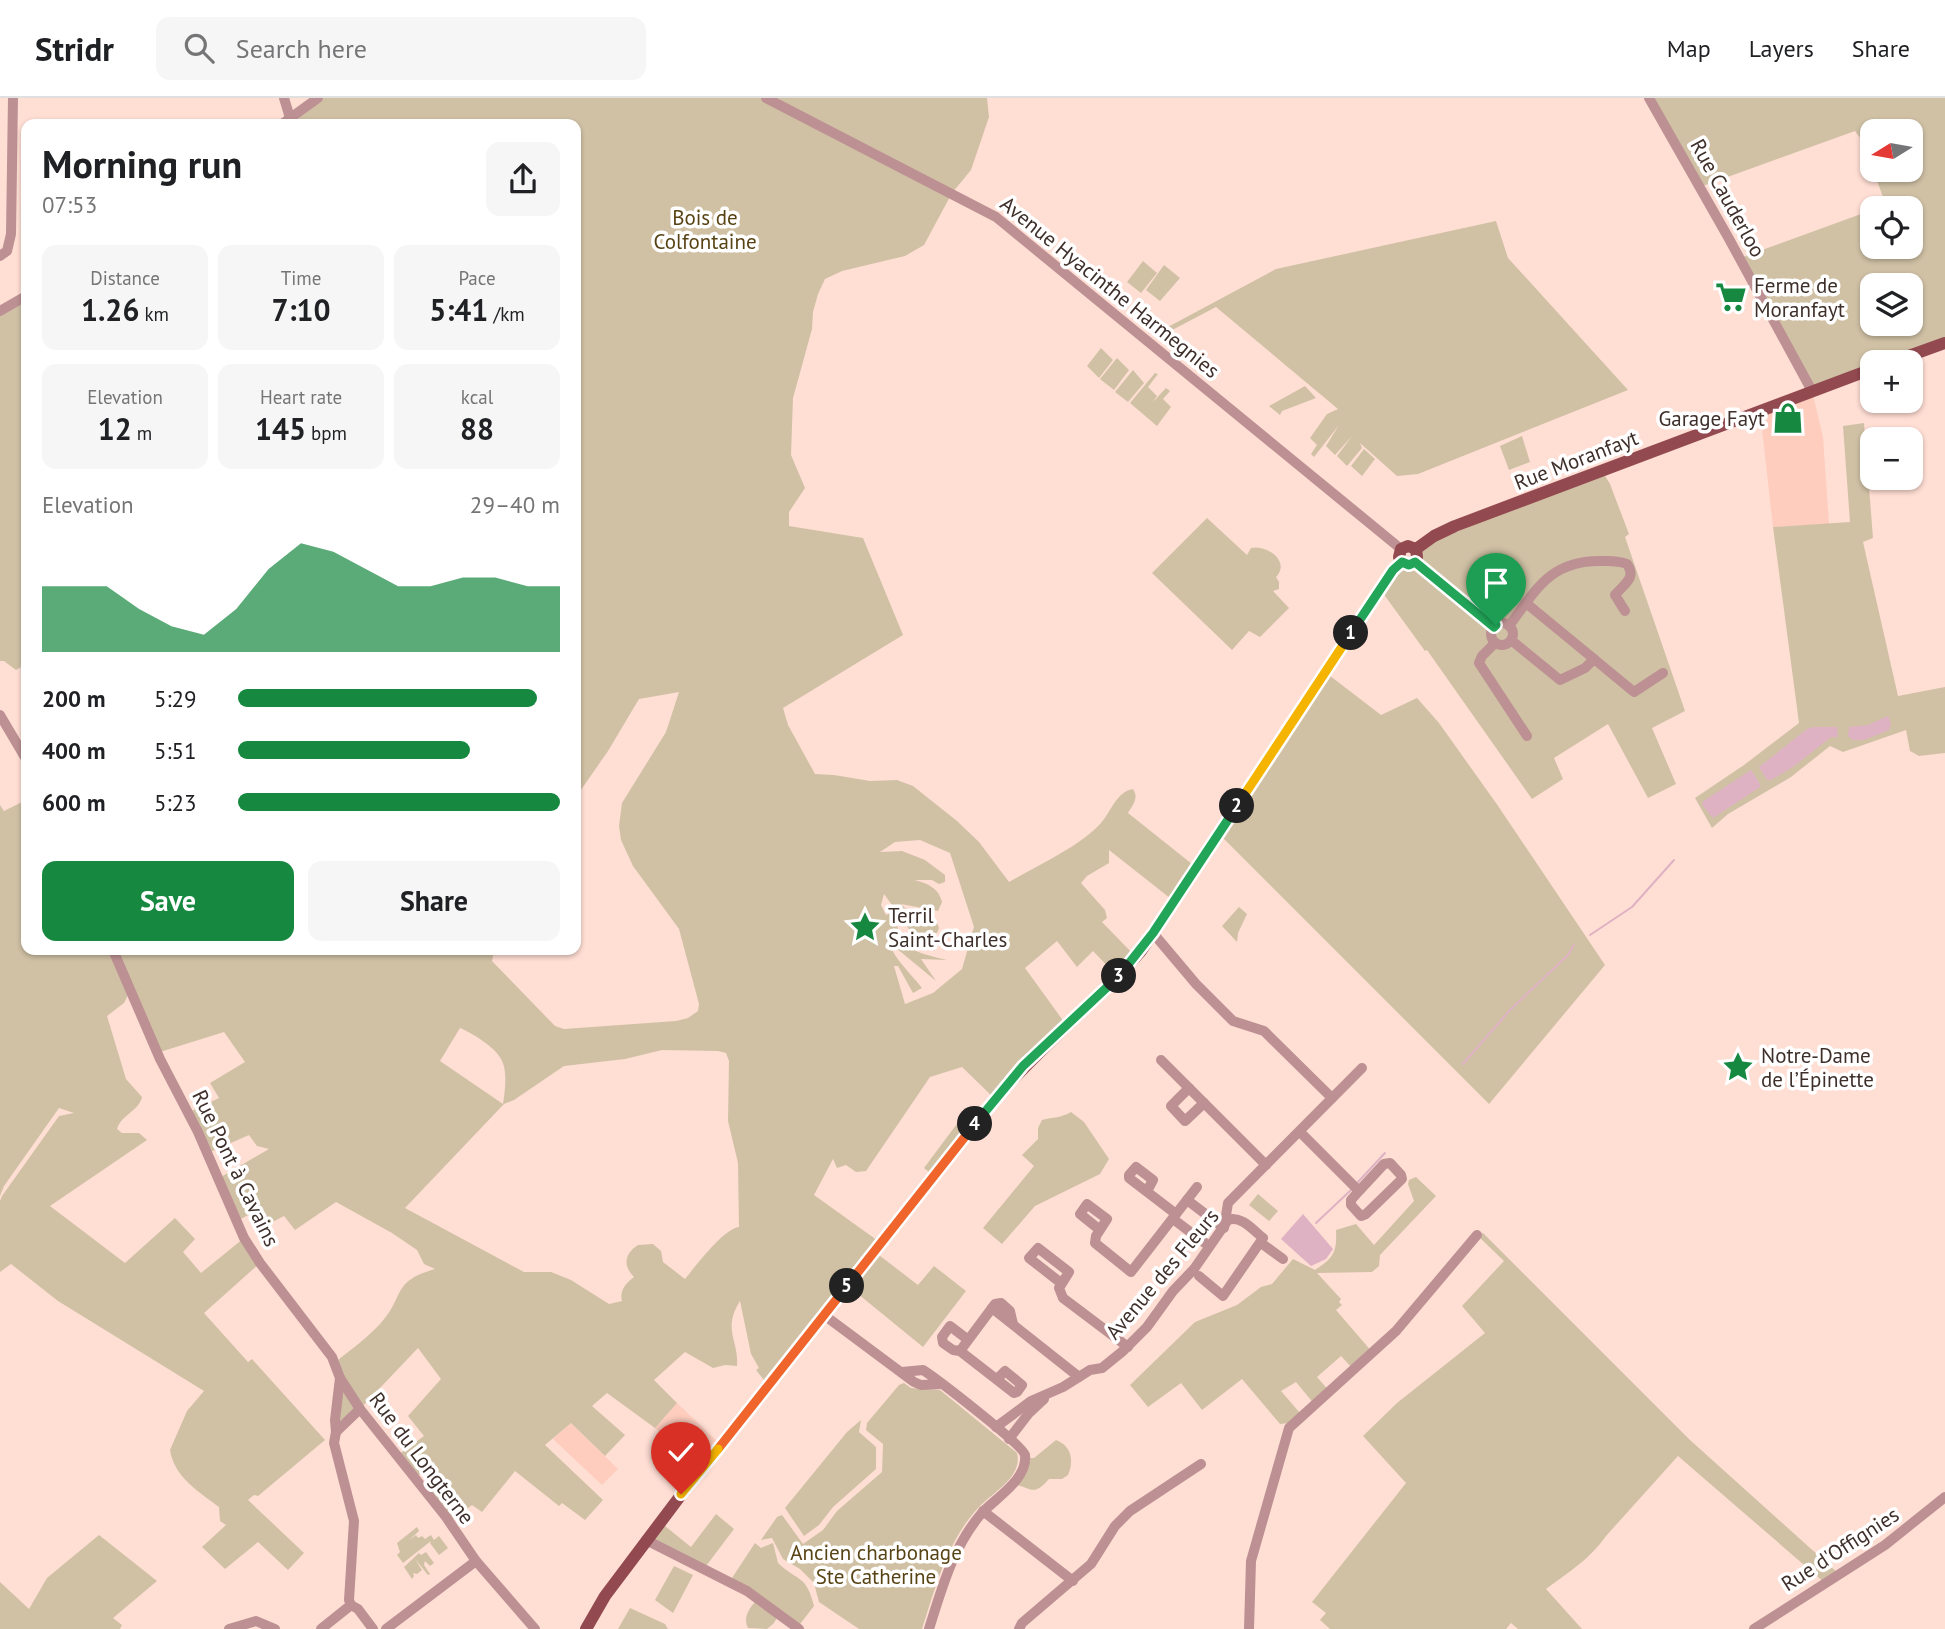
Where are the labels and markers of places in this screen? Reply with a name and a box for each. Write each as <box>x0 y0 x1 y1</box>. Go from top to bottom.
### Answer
place label: Ferme de Moranfayt <box>1754 272 1845 323</box>
supermarket icon: Ferme de Moranfayt <box>1714 280 1748 314</box>
shop icon: Garage Fayt <box>1771 401 1805 435</box>
place label: Garage Fayt <box>1658 405 1765 432</box>
pin <box>1466 553 1526 625</box>
pin: 1 <box>1334 616 1368 650</box>
pin: 2 <box>1220 788 1254 824</box>
place label: Terril Saint-Charles <box>888 902 1007 953</box>
place icon: Terril Saint-Charles <box>848 910 882 944</box>
pin: 3 <box>1102 958 1136 994</box>
place label: Notre-Dame de l’Épinette <box>1761 1042 1874 1093</box>
place icon: Notre-Dame de l’Épinette <box>1721 1050 1755 1084</box>
pin: 4 <box>958 1107 992 1142</box>
pin: 5 <box>830 1268 864 1304</box>
pin <box>651 1422 711 1494</box>

